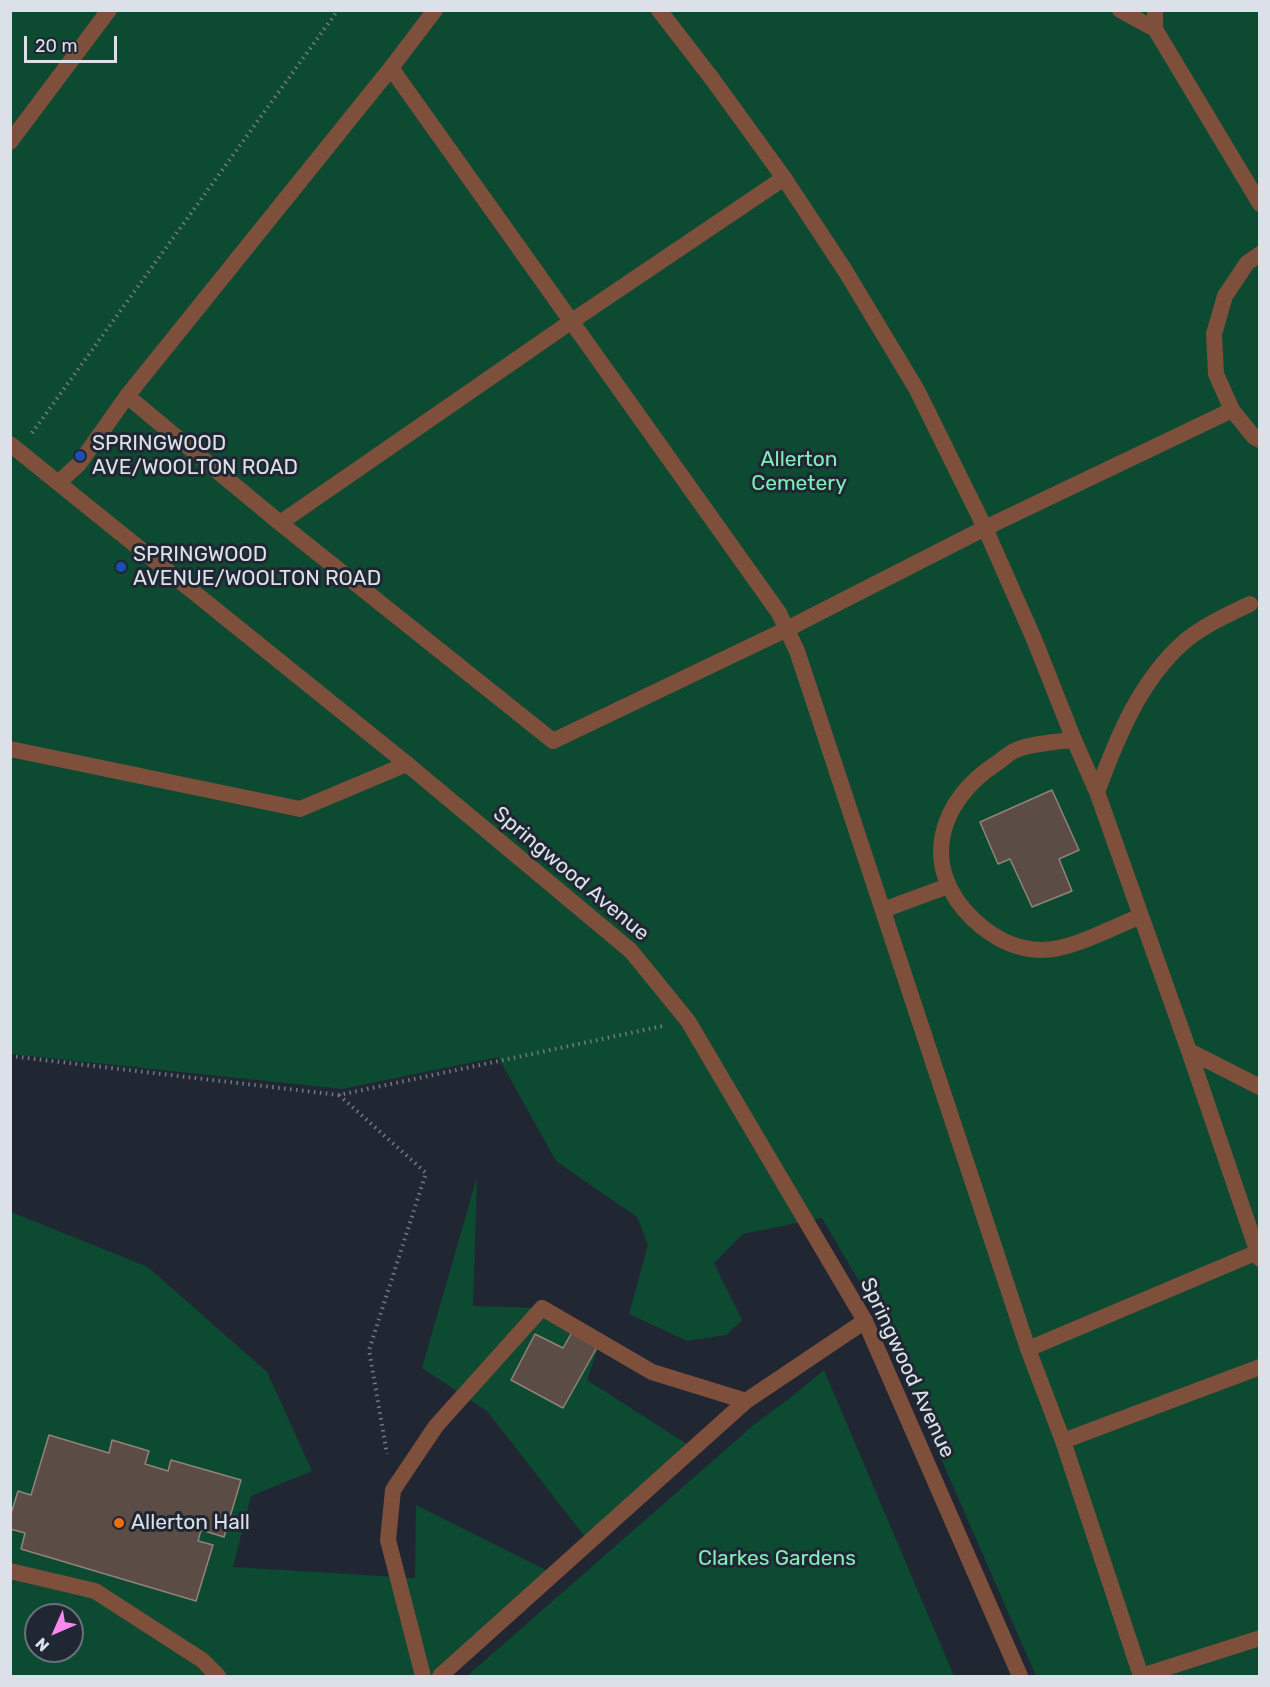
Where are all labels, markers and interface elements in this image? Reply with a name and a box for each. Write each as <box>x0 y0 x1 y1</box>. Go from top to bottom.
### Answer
scale bar <box>27 24 120 62</box>
text: 20 m <box>35 35 77 57</box>
place label: SPRINGWOOD AVE/WOOLTON ROAD <box>92 431 298 481</box>
park label: Allerton Cemetery <box>751 447 847 497</box>
marker: SPRINGWOOD AVE/WOOLTON ROAD <box>73 449 87 463</box>
place label: SPRINGWOOD AVENUE/WOOLTON ROAD <box>133 542 381 592</box>
marker: SPRINGWOOD AVENUE/WOOLTON ROAD <box>114 560 128 574</box>
street label: Springwood Avenue <box>488 801 654 947</box>
street label: Springwood Avenue <box>854 1274 960 1462</box>
place label: Allerton Hall <box>131 1510 250 1536</box>
marker: Allerton Hall <box>112 1516 126 1530</box>
park label: Clarkes Gardens <box>698 1546 856 1572</box>
north arrow <box>24 1603 84 1663</box>
text: N <box>32 1634 53 1655</box>

